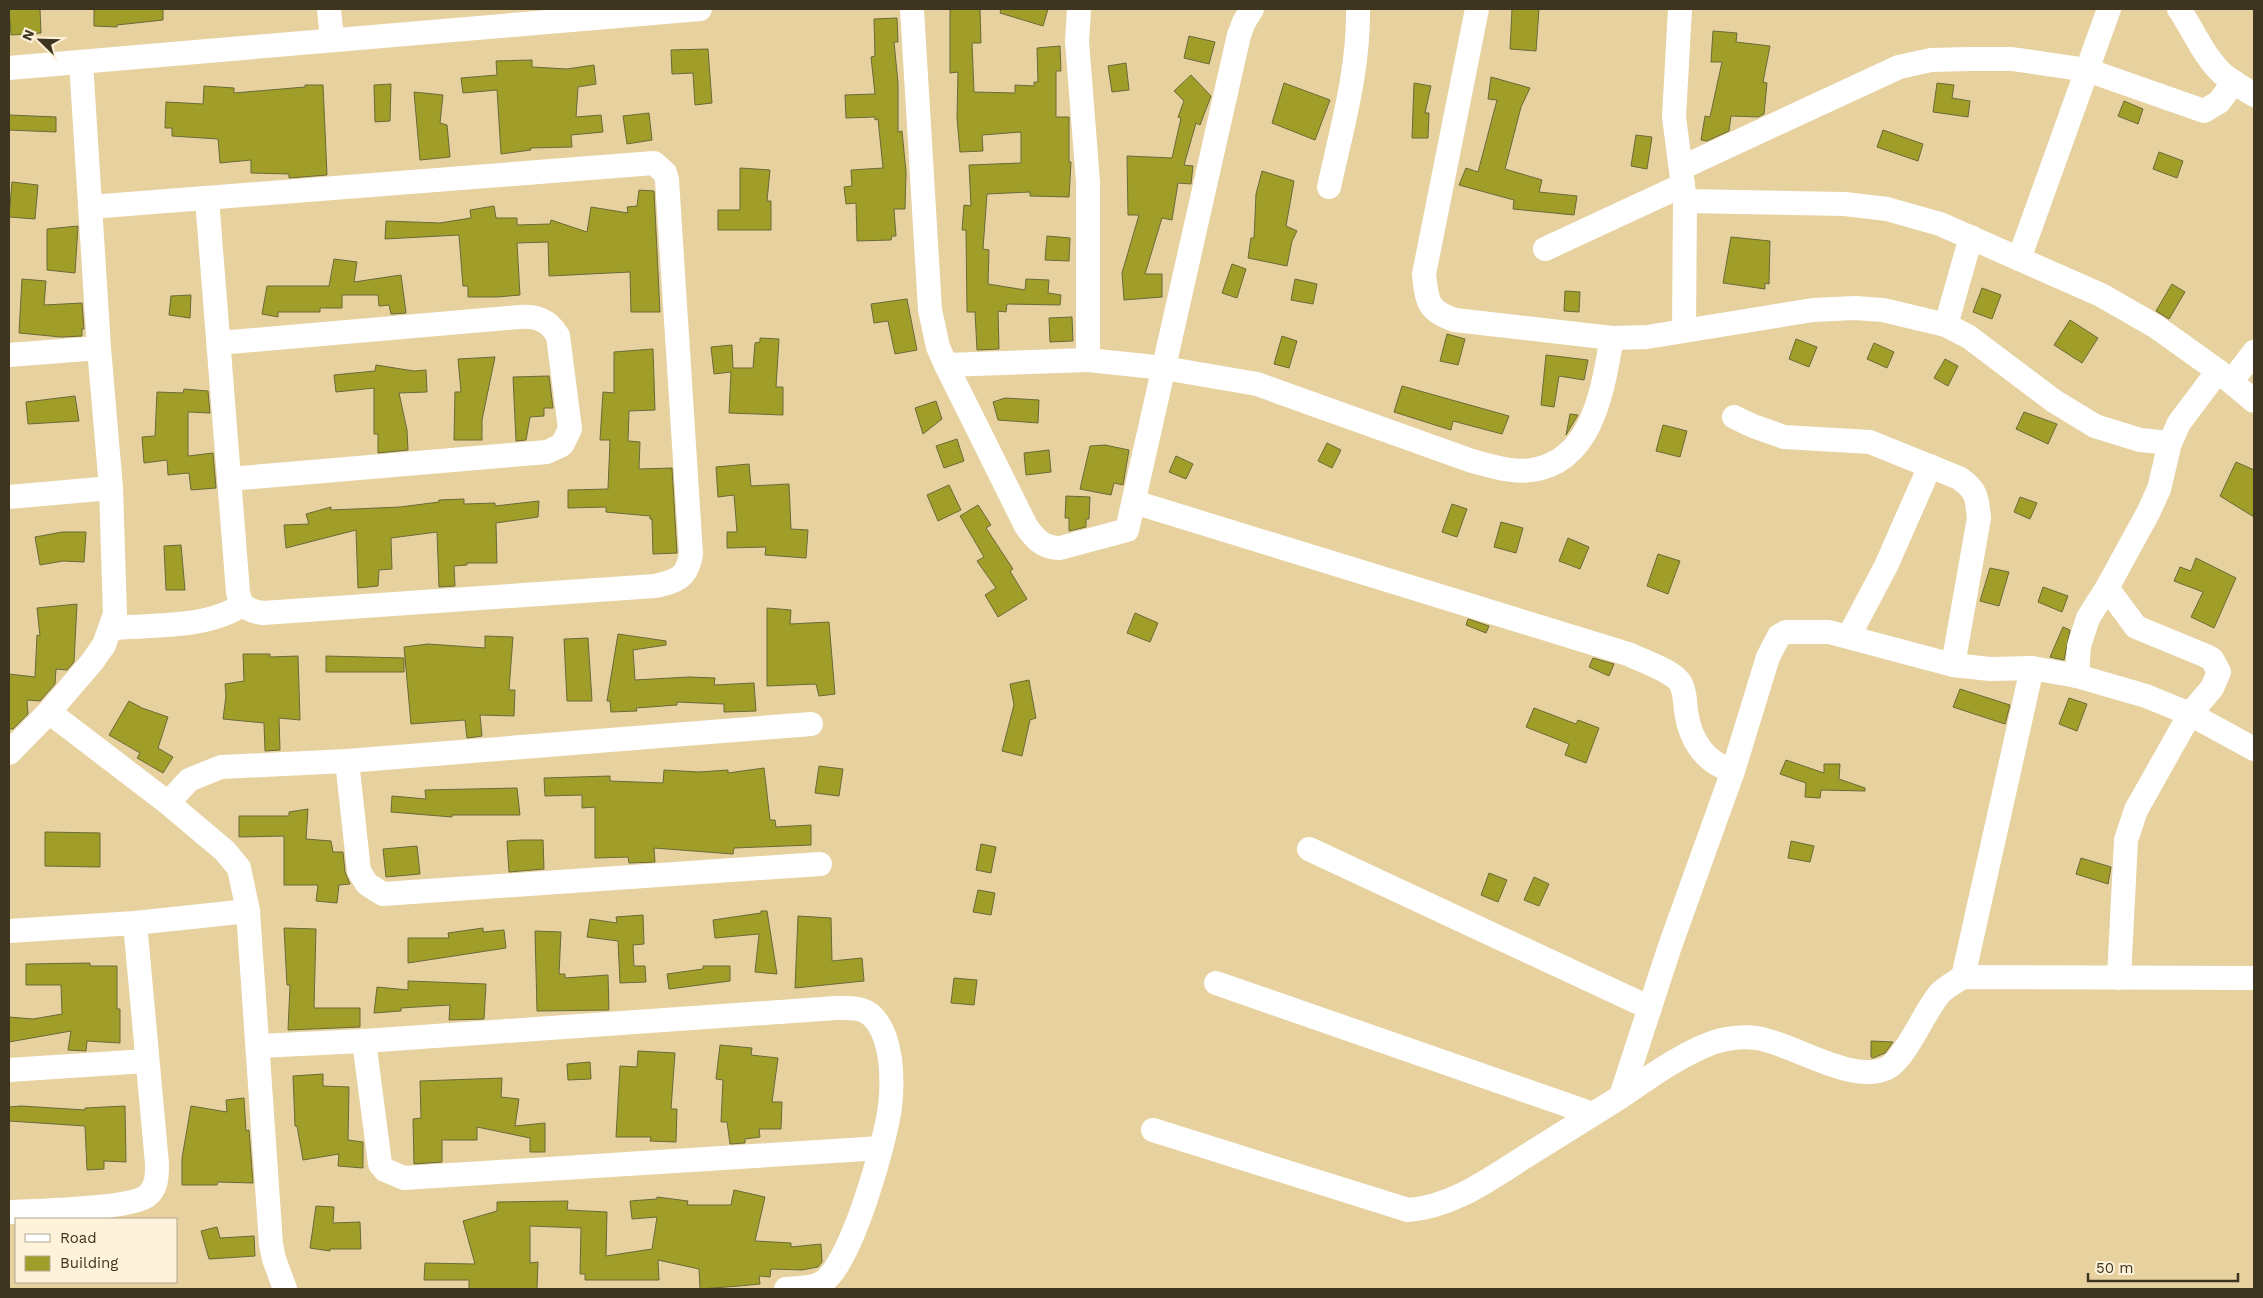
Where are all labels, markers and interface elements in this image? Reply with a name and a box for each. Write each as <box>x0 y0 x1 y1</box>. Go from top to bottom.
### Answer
north arrow <box>15 15 65 65</box>
text: N <box>19 27 37 43</box>
legend <box>15 1218 178 1283</box>
text: Road <box>60 1229 97 1247</box>
scale bar <box>2088 1250 2238 1282</box>
text: Building <box>60 1254 118 1272</box>
text: 50 m <box>2096 1259 2133 1277</box>

